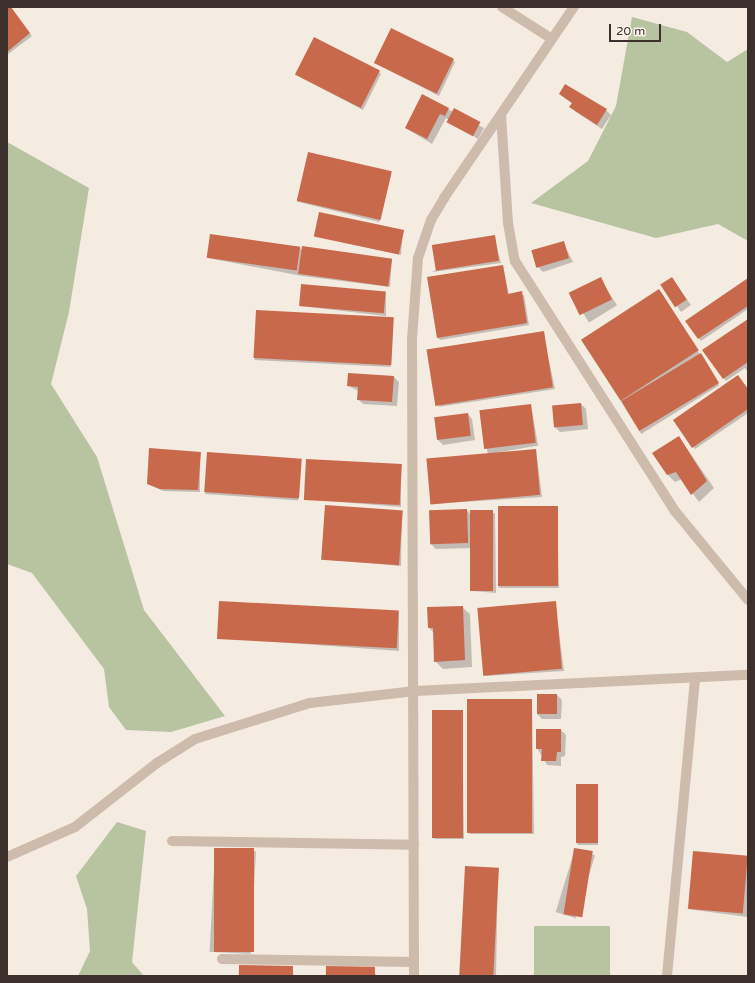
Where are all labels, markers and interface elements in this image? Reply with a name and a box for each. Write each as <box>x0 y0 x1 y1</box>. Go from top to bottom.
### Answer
scale bar <box>611 16 663 42</box>
text: 20 m <box>616 24 645 38</box>

